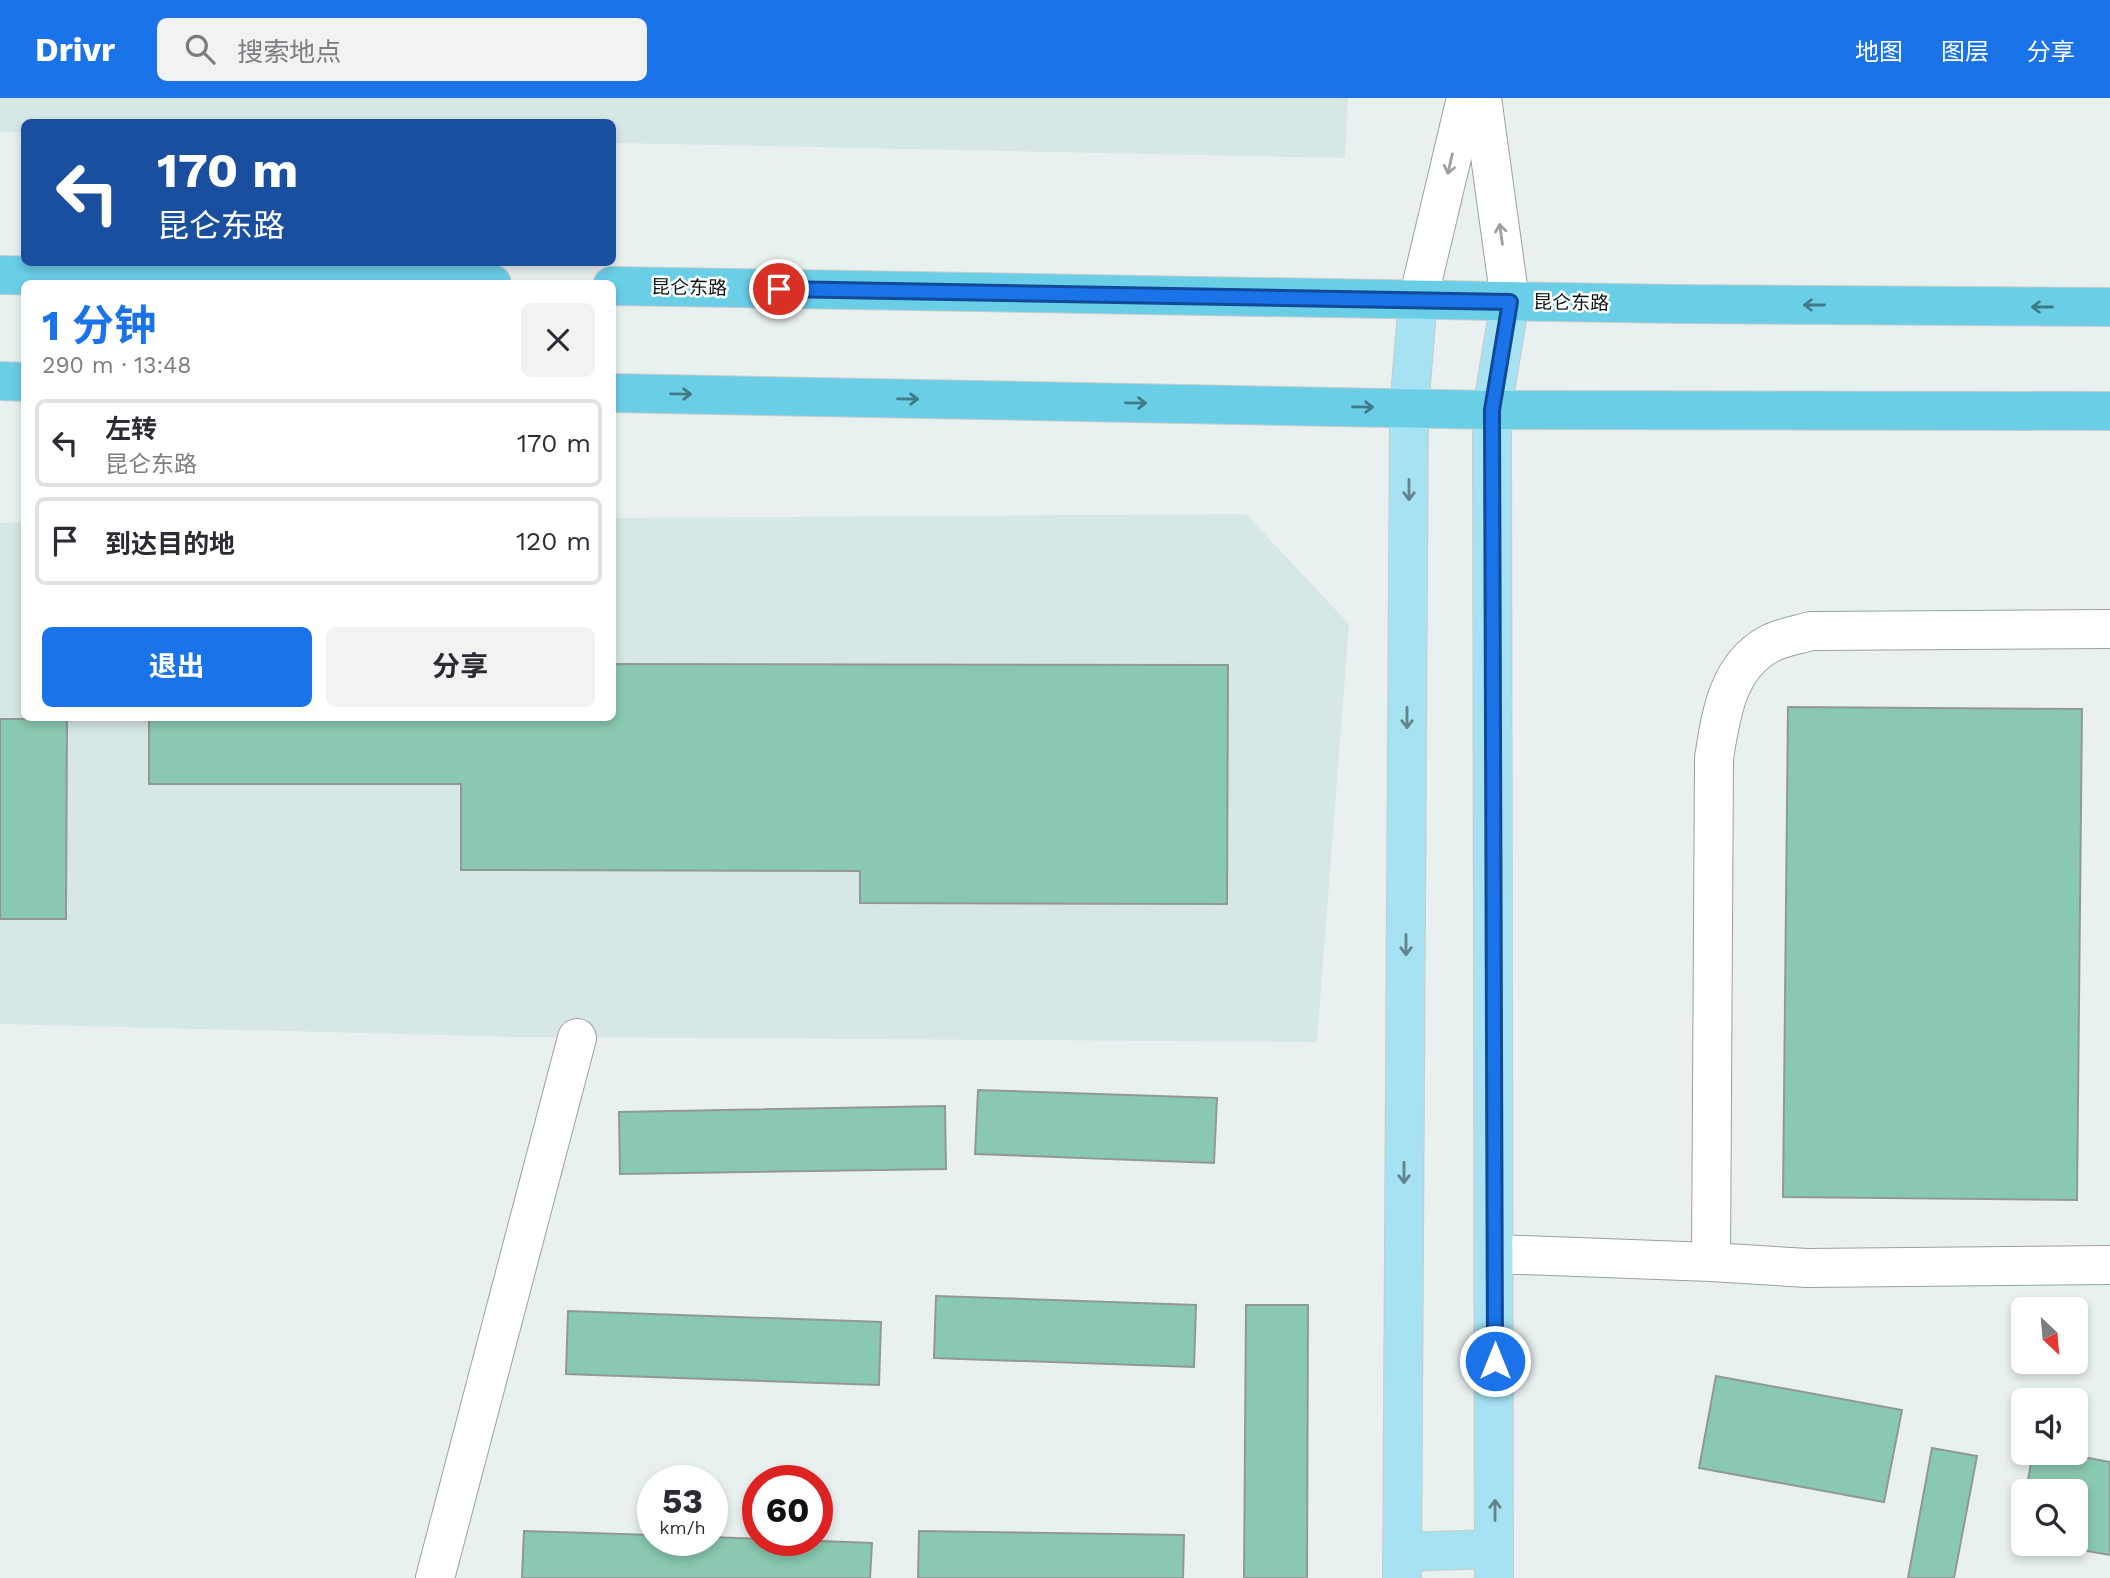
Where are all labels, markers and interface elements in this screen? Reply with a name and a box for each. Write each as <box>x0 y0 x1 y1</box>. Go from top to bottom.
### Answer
search box <box>157 18 647 81</box>
text: Drivr <box>35 30 115 69</box>
icon: search <box>181 30 219 68</box>
text: 搜索地点 <box>237 37 341 67</box>
text: 地图 <box>1855 38 1903 66</box>
text: 图层 <box>1941 38 1989 66</box>
text: 分享 <box>2027 38 2075 66</box>
text: 170 m <box>157 141 298 199</box>
icon: left <box>42 147 133 238</box>
one-way arrow <box>1443 153 1456 175</box>
text: 昆仑东路 <box>157 207 285 245</box>
one-way arrow <box>1494 223 1507 246</box>
pin <box>749 259 809 319</box>
icon: arrive <box>760 270 798 308</box>
street label: 昆仑东路 <box>651 275 727 300</box>
street label: 昆仑东路 <box>1533 290 1609 315</box>
one-way arrow <box>1803 298 1826 312</box>
one-way arrow <box>2031 300 2054 314</box>
text: 1 分钟 <box>42 301 156 350</box>
button: close <box>521 303 595 377</box>
text: 290 m · 13:48 <box>42 352 192 379</box>
one-way arrow <box>669 387 692 401</box>
one-way arrow <box>896 392 919 405</box>
one-way arrow <box>1124 396 1147 410</box>
one-way arrow <box>1351 401 1374 414</box>
text: 左转 <box>105 414 157 444</box>
icon: left <box>46 424 84 462</box>
text: 170 m <box>517 428 591 458</box>
text: 昆仑东路 <box>105 451 197 478</box>
one-way arrow <box>1402 479 1416 502</box>
icon: arrive <box>46 522 84 560</box>
text: 120 m <box>516 526 591 556</box>
text: 到达目的地 <box>105 529 235 559</box>
button: 退出 <box>42 627 312 707</box>
button: 分享 <box>326 627 595 707</box>
one-way arrow <box>1400 706 1414 729</box>
one-way arrow <box>1399 934 1413 957</box>
one-way arrow <box>1397 1161 1411 1184</box>
north arrow <box>2011 1297 2088 1374</box>
map controls <box>2011 1297 2088 1556</box>
position arrow <box>1458 1324 1532 1398</box>
button: sound <box>2011 1388 2088 1465</box>
speed limit sign: 60 <box>742 1465 833 1556</box>
button: search <box>2011 1479 2088 1556</box>
text: 53 <box>662 1480 703 1522</box>
one-way arrow <box>1488 1499 1502 1522</box>
text: km/h <box>659 1517 706 1538</box>

